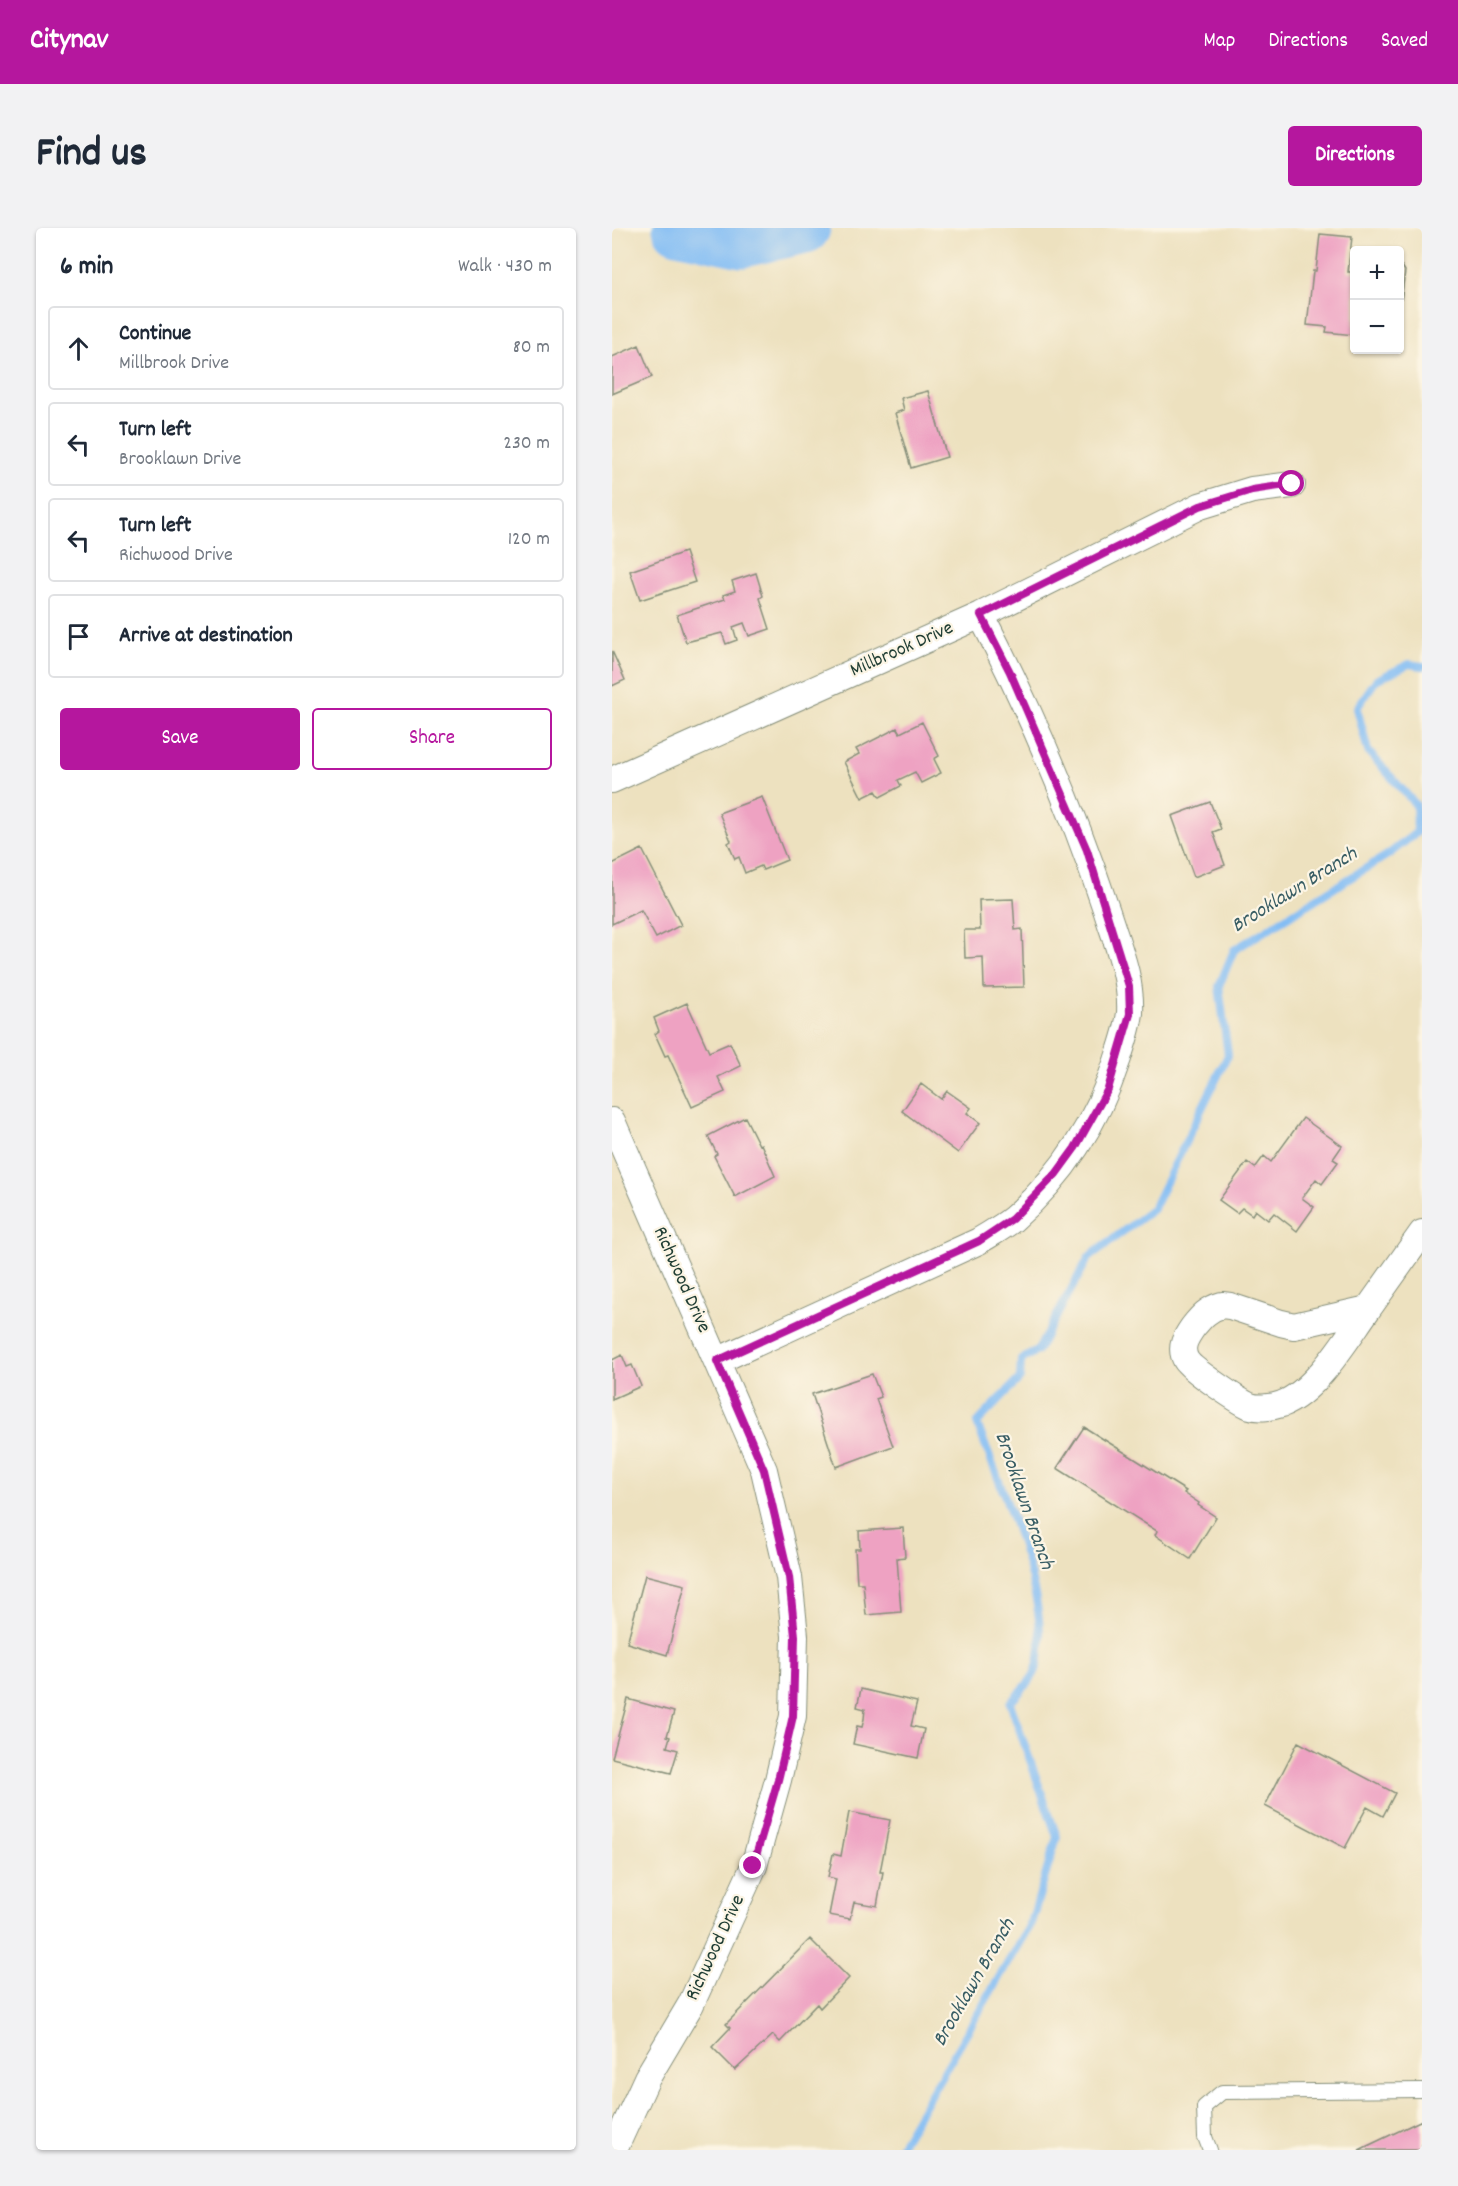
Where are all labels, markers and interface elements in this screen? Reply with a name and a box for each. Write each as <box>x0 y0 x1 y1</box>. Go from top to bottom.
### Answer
text: Citynav <box>30 22 108 62</box>
text: Map <box>1204 27 1235 57</box>
text: Directions <box>1268 27 1348 57</box>
text: Saved <box>1381 27 1428 57</box>
text: Find us <box>36 126 147 186</box>
button: Directions <box>1288 126 1422 186</box>
map controls <box>1350 246 1404 354</box>
button: + <box>1350 246 1404 300</box>
text: 6 min <box>60 249 113 286</box>
text: Walk · 430 m <box>458 253 552 281</box>
button: − <box>1350 300 1404 354</box>
text: Continue <box>119 319 191 350</box>
icon: ahead <box>62 332 95 365</box>
text: 80 m <box>513 334 550 362</box>
text: Millbrook Drive <box>119 350 229 378</box>
text: Turn left <box>119 415 191 446</box>
icon: left <box>62 428 95 461</box>
text: 230 m <box>503 430 550 458</box>
text: Brooklawn Drive <box>119 446 241 474</box>
route start <box>1278 470 1304 496</box>
text: Turn left <box>119 511 191 542</box>
icon: left <box>62 524 95 557</box>
text: 120 m <box>508 526 550 554</box>
text: Richwood Drive <box>119 542 233 570</box>
street label: Millbrook Drive <box>846 615 958 685</box>
icon: arrive <box>62 620 95 653</box>
text: Arrive at destination <box>119 621 293 652</box>
button: Save <box>60 708 300 770</box>
button: Share <box>312 708 552 770</box>
water label: Brooklawn Branch <box>1226 840 1365 942</box>
street label: Richwood Drive <box>645 1222 717 1338</box>
water label: Brooklawn Branch <box>985 1428 1061 1575</box>
route end <box>739 1852 765 1878</box>
street label: Richwood Drive <box>679 1890 753 2005</box>
water label: Brooklawn Branch <box>926 1912 1024 2053</box>

